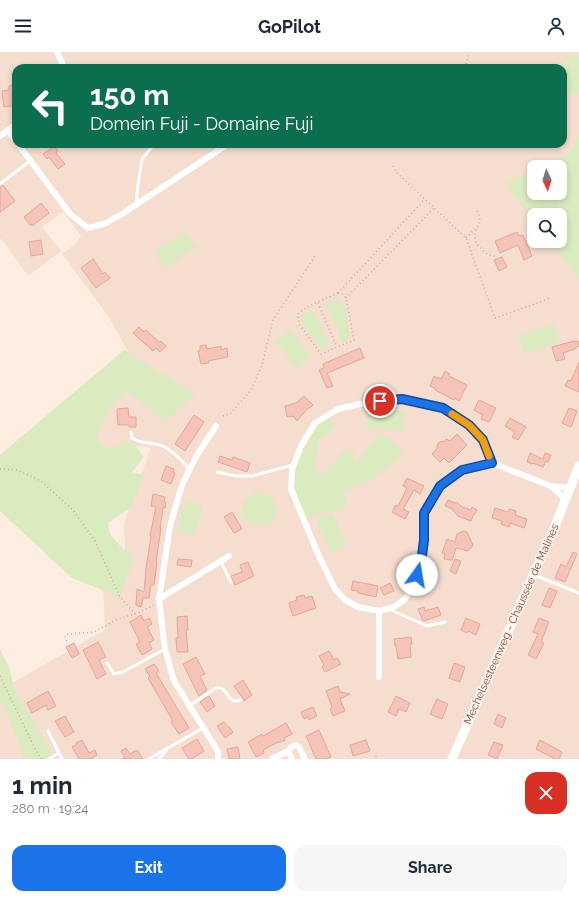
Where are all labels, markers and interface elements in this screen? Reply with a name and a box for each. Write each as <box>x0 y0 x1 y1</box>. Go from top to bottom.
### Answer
icon: menu <box>12 15 34 37</box>
icon: person <box>545 15 567 37</box>
text: GoPilot <box>258 16 321 37</box>
text: 150 m <box>90 79 169 112</box>
icon: left <box>24 80 76 132</box>
text: Domein Fuji - Domaine Fuji <box>90 113 313 134</box>
north arrow <box>527 160 567 200</box>
map controls <box>527 160 567 248</box>
button: search <box>527 208 567 248</box>
pin <box>363 384 397 418</box>
icon: arrive <box>369 390 391 412</box>
street label: Mechelsesteenweg - Chaussée de Malines <box>461 522 562 726</box>
position arrow <box>396 554 438 596</box>
text: 1 min <box>12 771 73 800</box>
button: close <box>525 772 567 814</box>
text: 280 m · 19:24 <box>12 801 88 816</box>
button: Exit <box>12 845 286 891</box>
button: Share <box>294 845 567 891</box>

